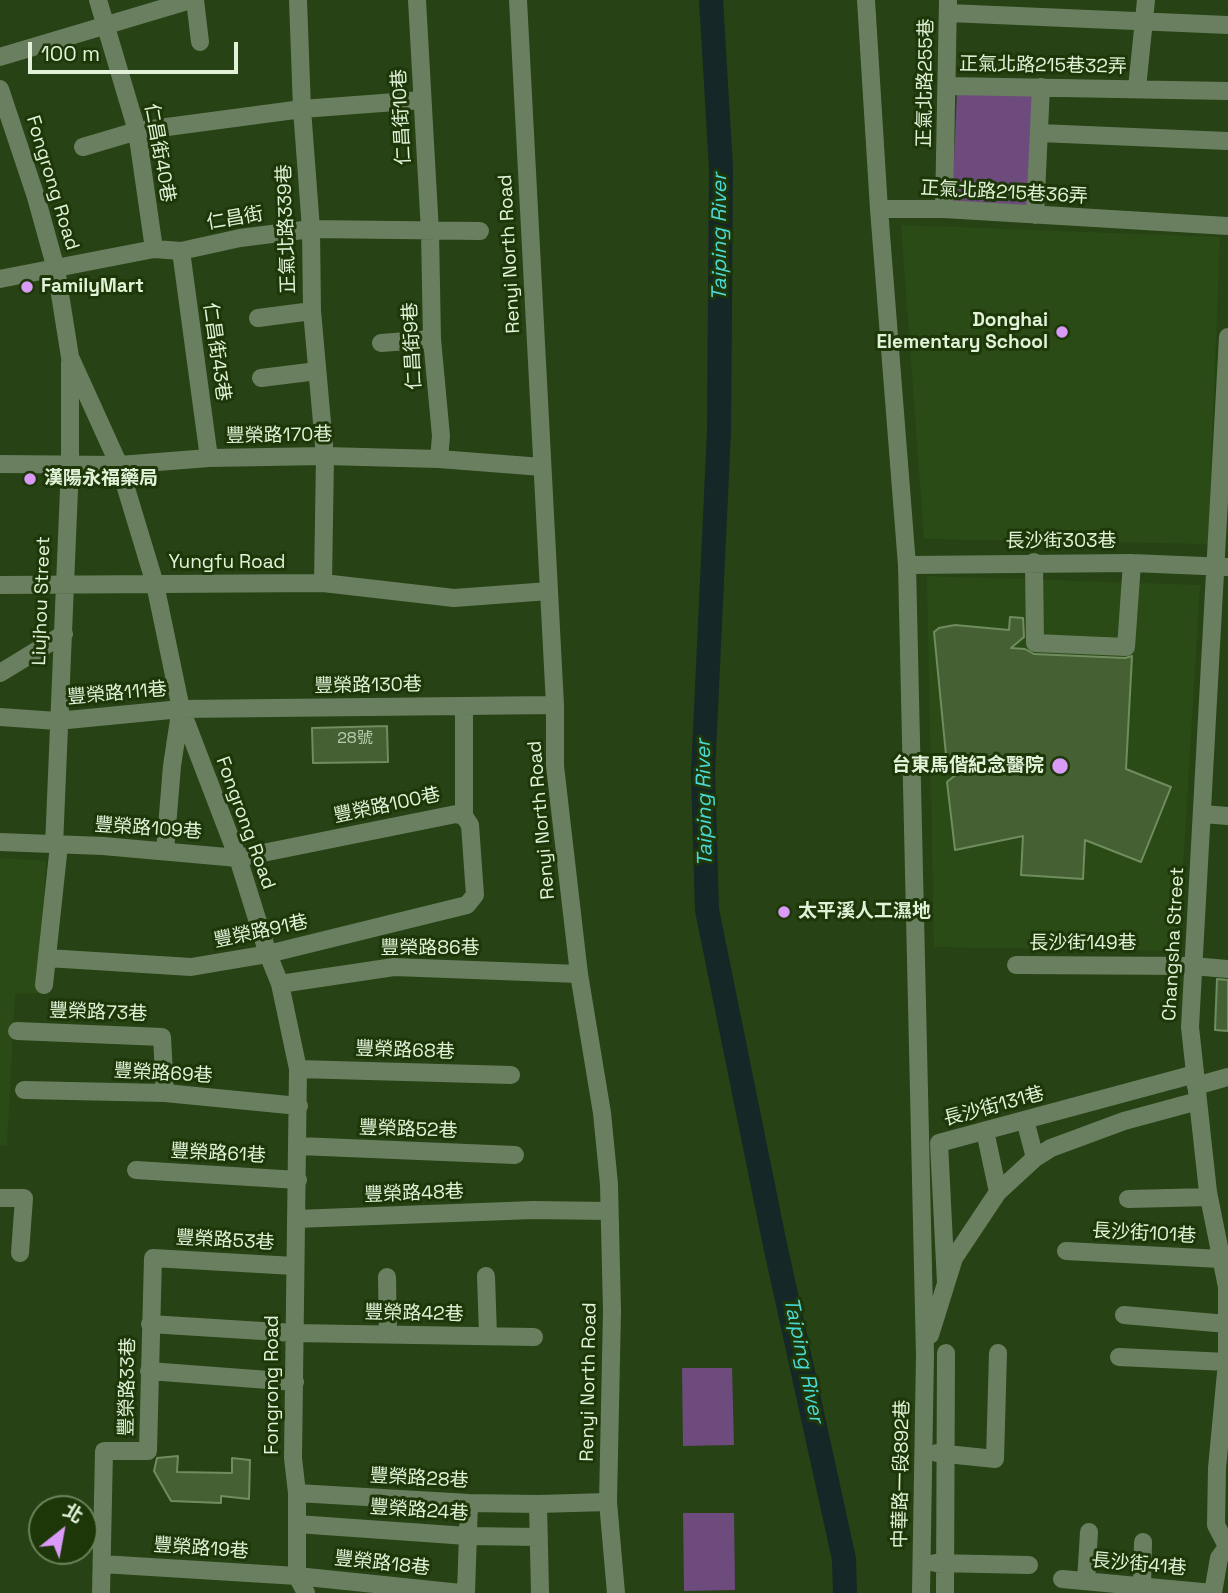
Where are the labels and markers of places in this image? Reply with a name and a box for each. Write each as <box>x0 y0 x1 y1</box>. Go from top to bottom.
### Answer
place label: FamilyMart <box>41 276 144 298</box>
marker: FamilyMart <box>19 279 35 295</box>
place label: Donghai Elementary School <box>876 310 1048 354</box>
marker: Donghai Elementary School <box>1054 324 1070 340</box>
place label: 漢陽永福藥局 <box>44 468 158 490</box>
marker: 漢陽永福藥局 <box>22 471 38 487</box>
place label: 台東馬偕紀念醫院 <box>892 755 1044 777</box>
marker: 台東馬偕紀念醫院 <box>1050 756 1070 776</box>
place label: 太平溪人工濕地 <box>798 901 931 923</box>
marker: 太平溪人工濕地 <box>776 904 792 920</box>

